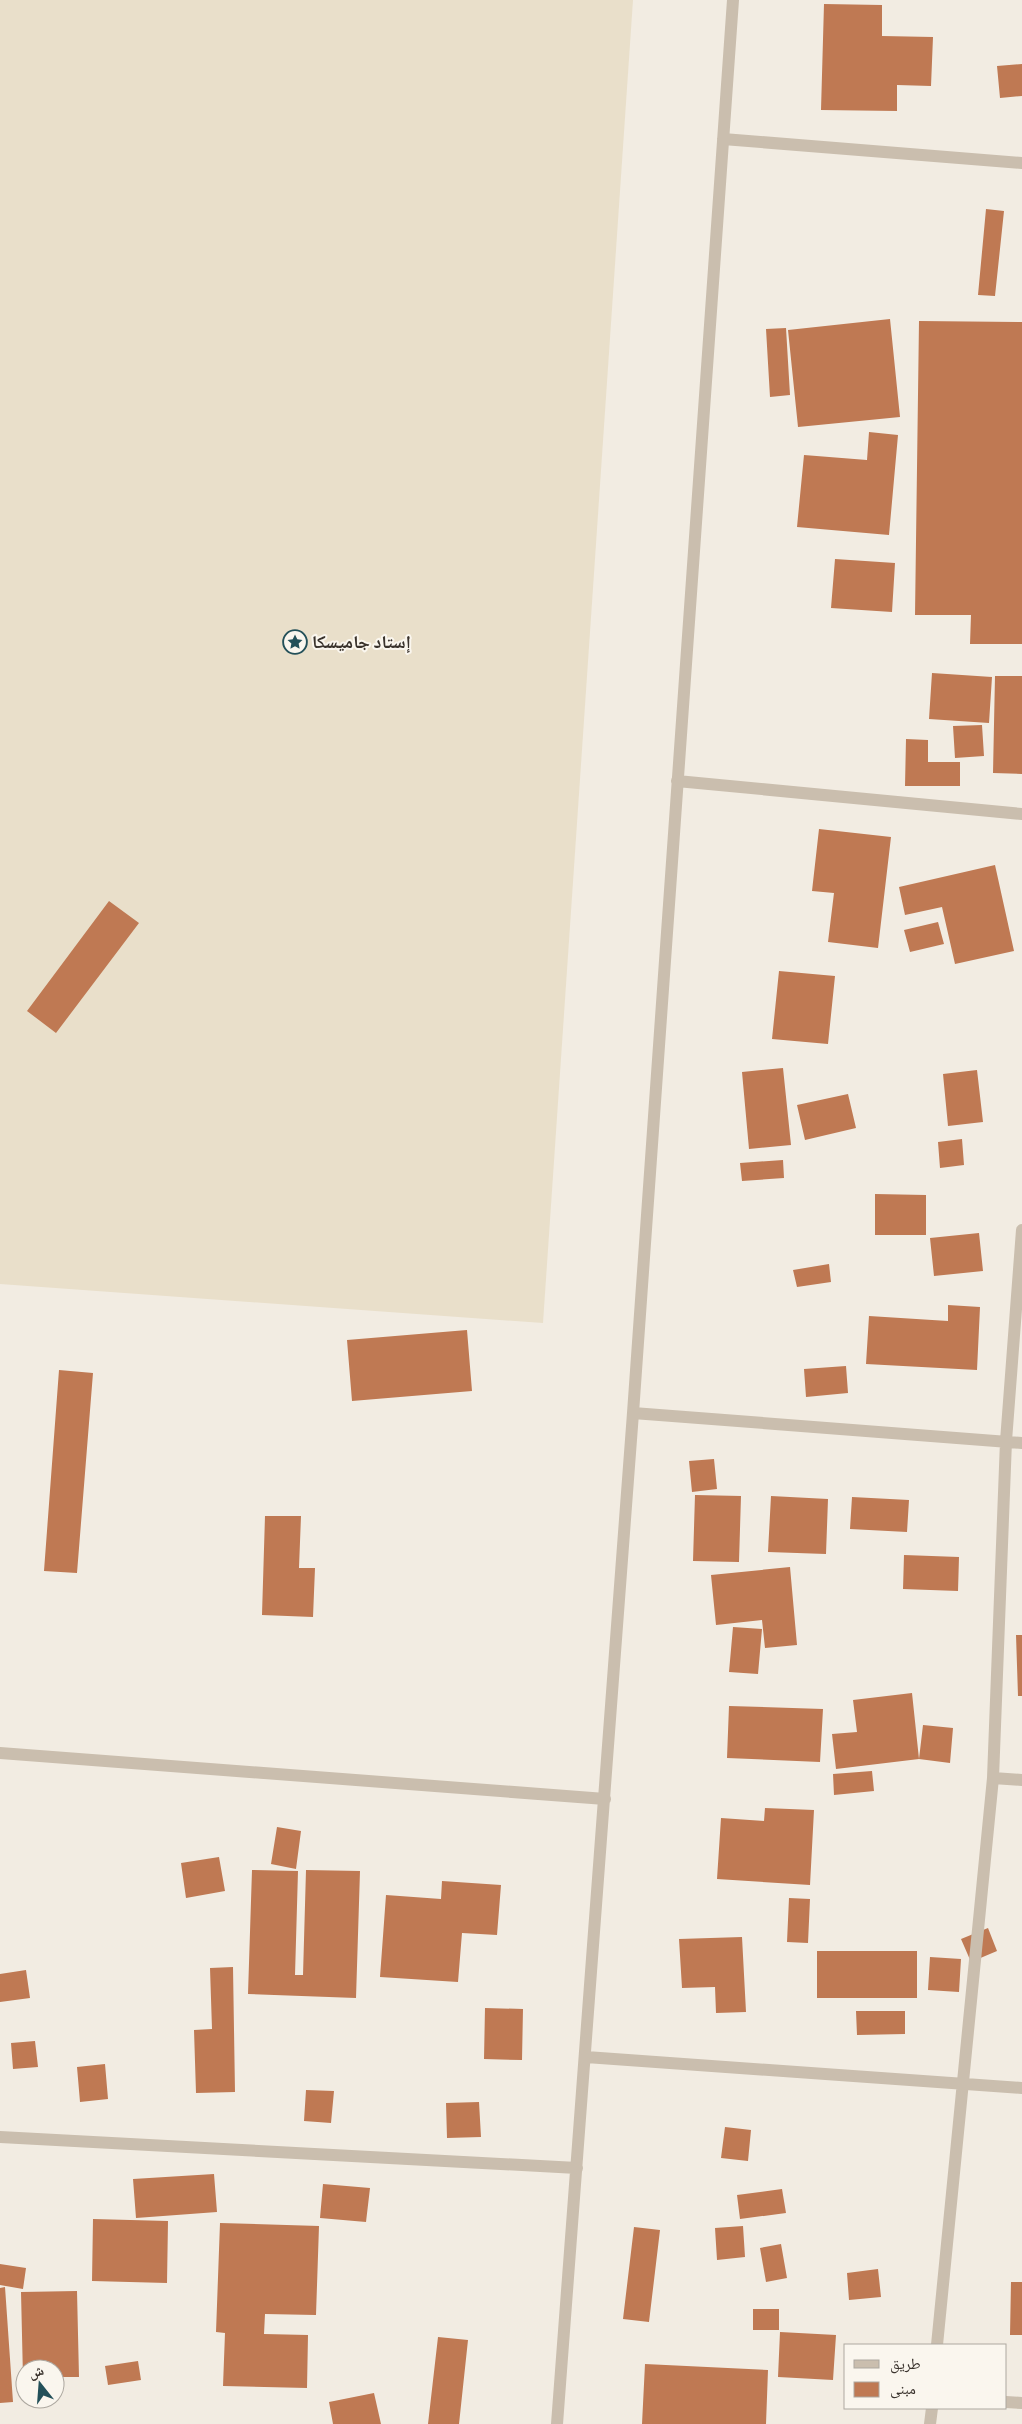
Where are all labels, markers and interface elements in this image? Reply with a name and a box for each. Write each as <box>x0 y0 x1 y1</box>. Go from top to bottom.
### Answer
place icon: إستاد جاميسكا <box>282 629 308 655</box>
place label: إستاد جاميسكا <box>312 630 411 655</box>
legend <box>844 2344 1007 2409</box>
text: طريق <box>890 2354 921 2375</box>
north arrow <box>15 2359 65 2409</box>
text: ش <box>26 2361 47 2384</box>
text: مبنى <box>890 2379 916 2400</box>

